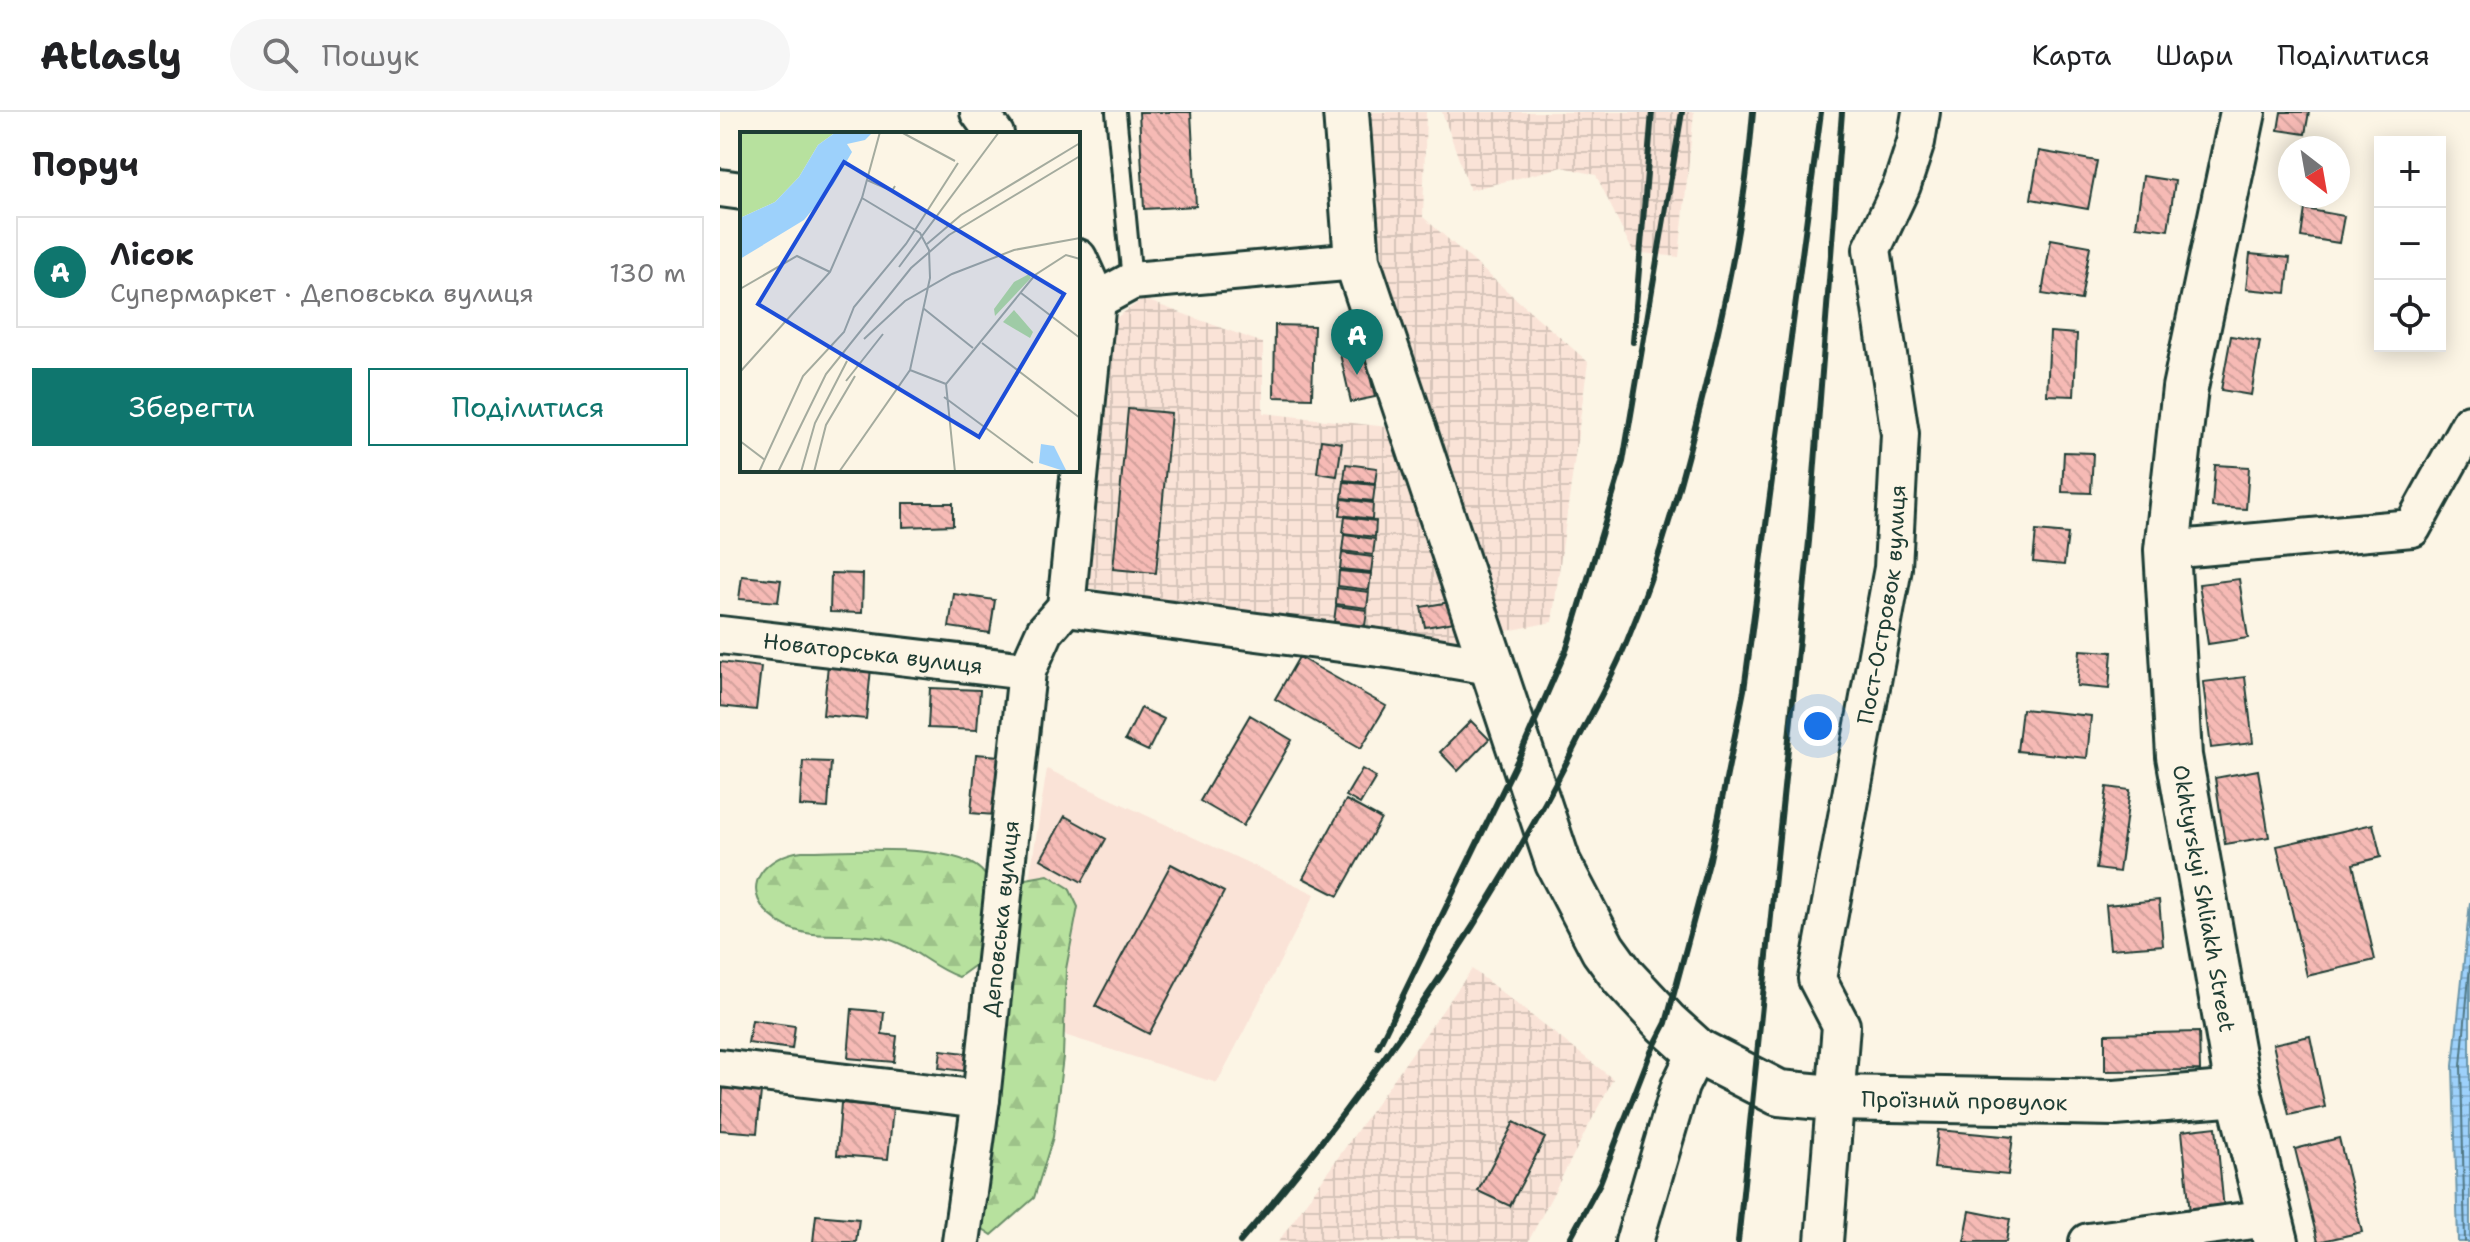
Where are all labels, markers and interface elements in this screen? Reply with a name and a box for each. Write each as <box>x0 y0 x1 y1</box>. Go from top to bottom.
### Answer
search box <box>230 19 790 91</box>
text: Atlasly <box>40 30 182 81</box>
icon: search <box>258 33 302 77</box>
text: Пошук <box>322 35 419 76</box>
text: Карта <box>2031 36 2112 74</box>
text: Шари <box>2156 36 2233 74</box>
text: Поділитися <box>2277 36 2430 74</box>
inset map <box>740 132 1080 472</box>
north arrow <box>2278 136 2350 208</box>
map controls <box>2374 136 2446 352</box>
button: + <box>2374 136 2446 208</box>
text: Поруч <box>32 141 139 187</box>
button: − <box>2374 208 2446 280</box>
text: Лісок <box>110 234 194 275</box>
text: A <box>50 255 70 290</box>
text: 130 m <box>609 255 686 290</box>
text: Супермаркет · Деповська вулиця <box>110 275 534 310</box>
button: locate <box>2374 280 2446 352</box>
pin: A <box>1331 309 1383 375</box>
button: Зберегти <box>32 368 352 446</box>
button: Поділитися <box>368 368 688 446</box>
street label: Пост-Островок вулиця <box>1850 484 1912 726</box>
street label: Новаторська вулиця <box>761 626 984 680</box>
your location <box>1798 706 1838 746</box>
street label: Okhtyrskyi Shliakh Street <box>2166 762 2242 1034</box>
street label: Деповська вулиця <box>975 819 1025 1018</box>
street label: Проїзний провулок <box>1861 1084 2068 1117</box>

